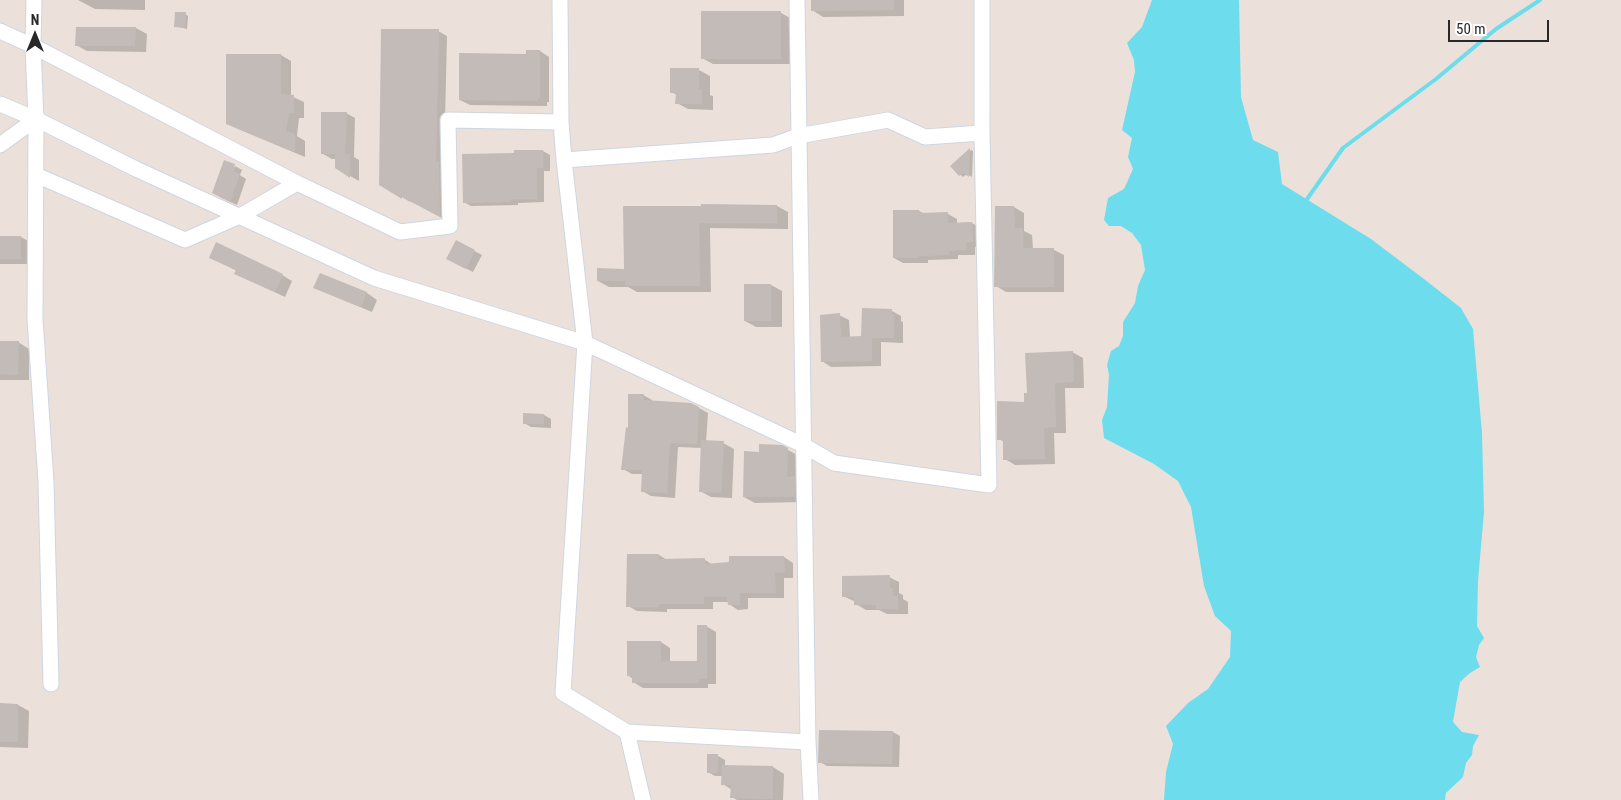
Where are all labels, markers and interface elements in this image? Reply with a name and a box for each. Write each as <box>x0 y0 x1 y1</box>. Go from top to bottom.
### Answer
north arrow <box>10 10 60 60</box>
scale bar <box>1451 10 1552 42</box>
text: N <box>31 12 39 28</box>
text: 50 m <box>1456 20 1486 38</box>

